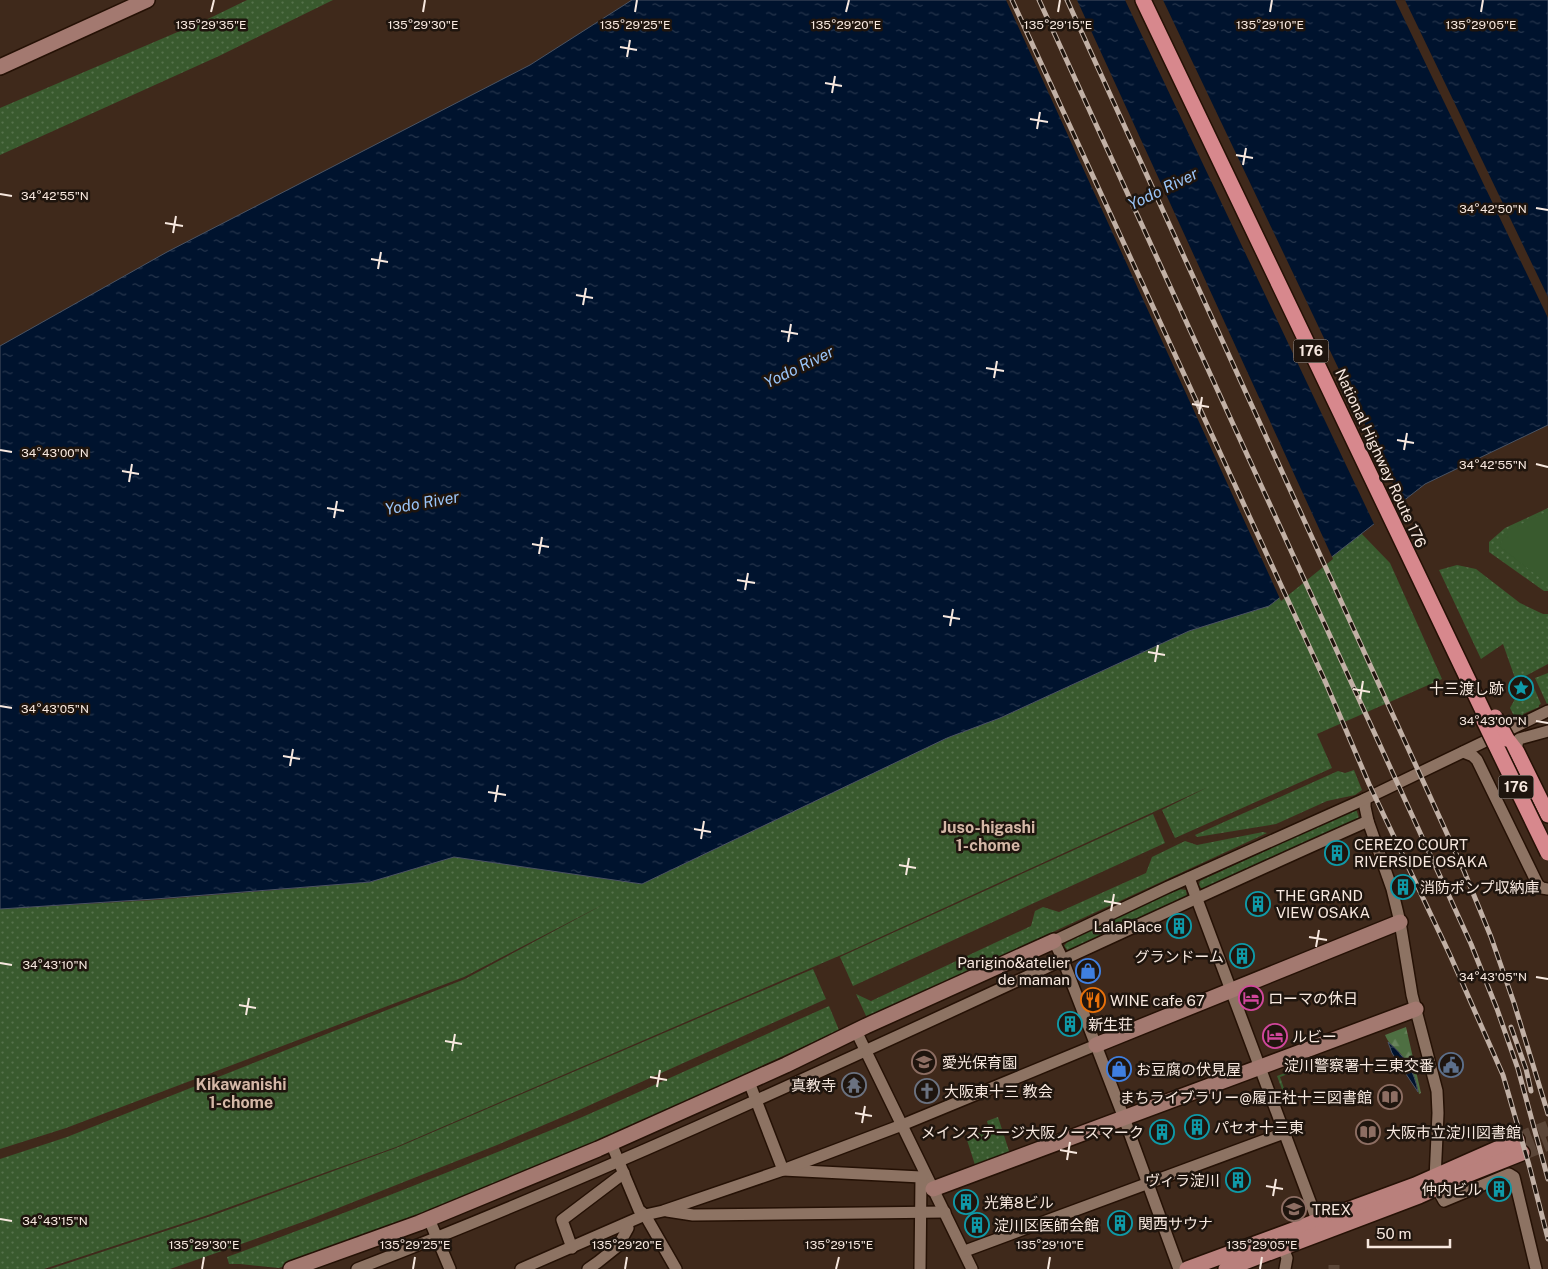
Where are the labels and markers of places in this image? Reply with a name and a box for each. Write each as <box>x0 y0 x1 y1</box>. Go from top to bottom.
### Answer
place icon: 十三渡し跡 <box>1508 675 1534 701</box>
place label: 十三渡し跡 <box>1429 680 1504 697</box>
place label: CEREZO COURT RIVERSIDE OSAKA <box>1354 836 1488 870</box>
building icon: CEREZO COURT RIVERSIDE OSAKA <box>1324 840 1350 866</box>
building icon: 消防ポンプ収納庫 <box>1390 874 1416 900</box>
place label: 消防ポンプ収納庫 <box>1420 879 1540 896</box>
place label: THE GRAND VIEW OSAKA <box>1276 887 1370 921</box>
building icon: THE GRAND VIEW OSAKA <box>1245 891 1271 917</box>
building icon: LalaPlace <box>1166 913 1192 939</box>
place label: LalaPlace <box>1094 918 1162 935</box>
building icon: グランドーム <box>1229 943 1255 969</box>
place label: グランドーム <box>1134 948 1224 965</box>
place label: Parigino&atelier de maman <box>957 954 1070 988</box>
shop icon: Parigino&atelier de maman <box>1075 958 1101 984</box>
hotel icon: ローマの休日 <box>1238 985 1264 1011</box>
restaurant icon: WINE cafe 67 <box>1080 987 1106 1013</box>
place label: ローマの休日 <box>1268 990 1358 1007</box>
place label: WINE cafe 67 <box>1110 992 1205 1009</box>
building icon: 新生荘 <box>1057 1011 1083 1037</box>
place label: 新生荘 <box>1088 1016 1133 1033</box>
hotel icon: ルビー <box>1262 1023 1288 1049</box>
place label: ルビー <box>1292 1028 1337 1045</box>
school or university icon: 愛光保育園 <box>911 1049 937 1075</box>
public building icon: 淀川警察署十三東交番 <box>1438 1052 1464 1078</box>
place label: 愛光保育園 <box>942 1054 1017 1071</box>
shop icon: お豆腐の伏見屋 <box>1106 1056 1132 1082</box>
place label: 淀川警察署十三東交番 <box>1284 1057 1434 1074</box>
place label: お豆腐の伏見屋 <box>1136 1061 1241 1078</box>
temple icon: 真教寺 <box>841 1072 867 1098</box>
place label: 真教寺 <box>791 1077 836 1094</box>
church icon: 大阪東十三 教会 <box>914 1078 940 1104</box>
place label: 大阪東十三 教会 <box>944 1083 1053 1100</box>
library icon: まちライブラリー@履正社十三図書館 <box>1377 1084 1403 1110</box>
place label: まちライブラリー@履正社十三図書館 <box>1120 1089 1372 1106</box>
building icon: パセオ十三東 <box>1184 1114 1210 1140</box>
building icon: メインステージ大阪ノースマーク <box>1149 1119 1175 1145</box>
place label: パセオ十三東 <box>1214 1119 1304 1136</box>
library icon: 大阪市立淀川図書館 <box>1355 1119 1381 1145</box>
place label: メインステージ大阪ノースマーク <box>921 1124 1144 1141</box>
place label: 大阪市立淀川図書館 <box>1386 1124 1521 1141</box>
building icon: ヴィラ淀川 <box>1225 1167 1251 1193</box>
place label: ヴィラ淀川 <box>1145 1172 1220 1189</box>
building icon: 仲内ビル <box>1486 1176 1512 1202</box>
place label: 仲内ビル <box>1422 1181 1482 1198</box>
building icon: 光第8ビル <box>953 1189 979 1215</box>
place label: 光第8ビル <box>984 1194 1054 1211</box>
school or university icon: TREX <box>1281 1196 1307 1222</box>
place label: TREX <box>1312 1201 1351 1218</box>
building icon: 関西サウナ <box>1107 1210 1133 1236</box>
building icon: 淀川区医師会館 <box>964 1212 990 1238</box>
place label: 関西サウナ <box>1138 1215 1213 1232</box>
place label: 淀川区医師会館 <box>994 1217 1099 1234</box>

